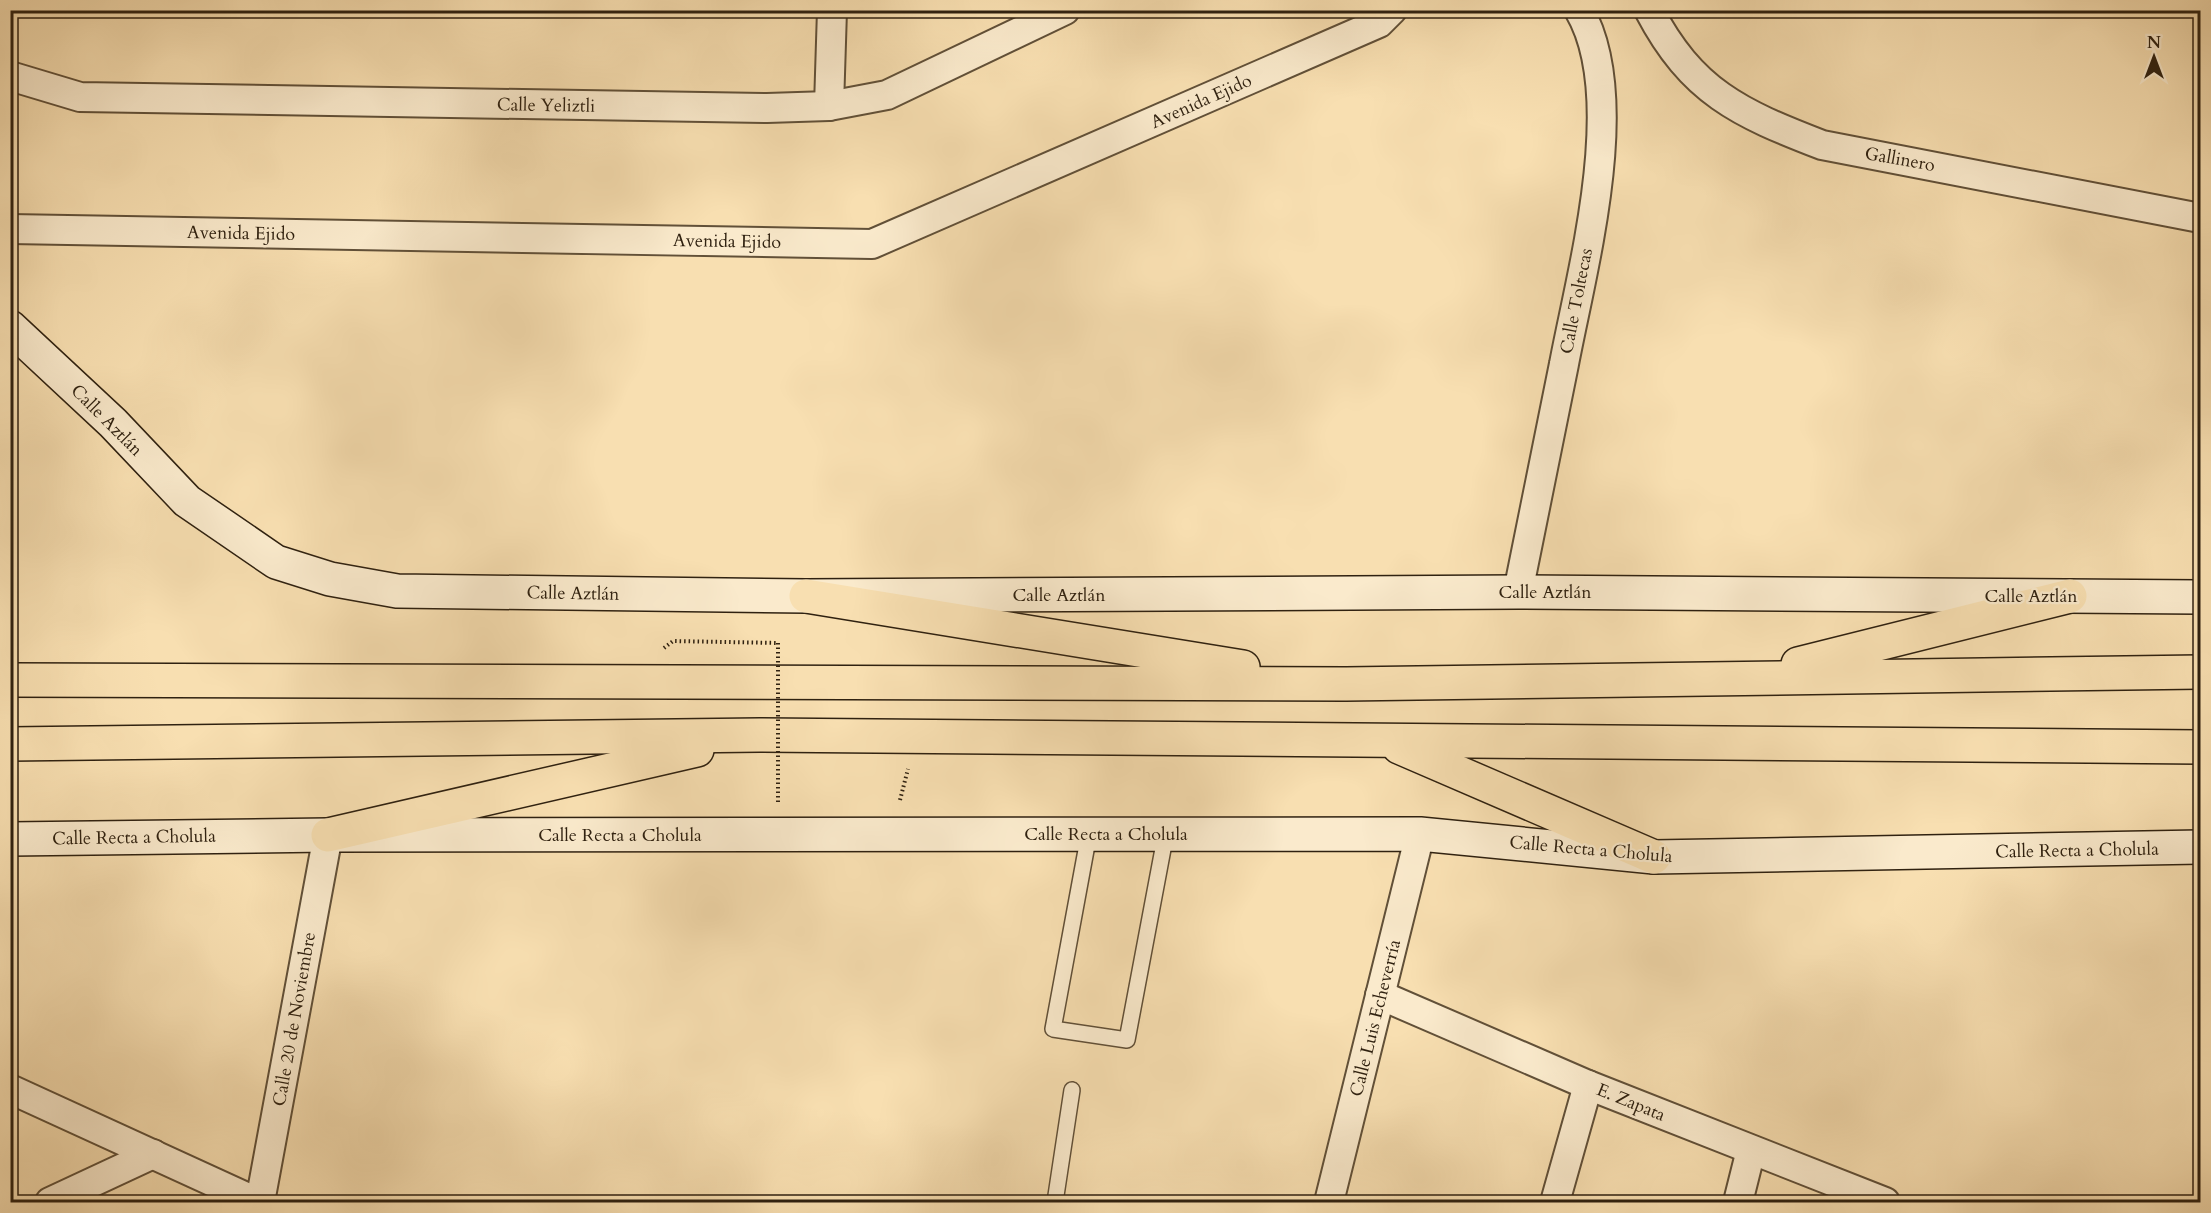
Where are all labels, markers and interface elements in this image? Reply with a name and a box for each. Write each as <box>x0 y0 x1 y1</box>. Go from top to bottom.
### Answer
north arrow <box>2124 27 2184 87</box>
text: N <box>2147 32 2161 54</box>
street label: Avenida Ejido <box>1147 68 1256 135</box>
street label: Calle Yeliztli <box>497 92 595 119</box>
street label: Gallinero <box>1863 141 1937 178</box>
street label: Avenida Ejido <box>187 220 296 247</box>
street label: Avenida Ejido <box>673 228 782 255</box>
street label: Calle Toltecas <box>1554 246 1599 356</box>
street label: Calle Aztlán <box>65 379 149 463</box>
street label: Calle Aztlán <box>526 580 620 607</box>
street label: Calle Aztlán <box>1499 580 1592 605</box>
street label: Calle Aztlán <box>1013 583 1106 608</box>
street label: Calle Aztlán <box>1985 584 2078 609</box>
street label: Calle Recta a Cholula <box>1024 822 1188 847</box>
street label: Calle Recta a Cholula <box>538 823 702 848</box>
street label: Calle Recta a Cholula <box>52 824 216 851</box>
street label: Calle Recta a Cholula <box>1508 830 1674 869</box>
street label: Calle Recta a Cholula <box>1995 837 2159 864</box>
street label: Calle 20 de Noviembre <box>267 930 322 1108</box>
street label: Calle Luis Echeverría <box>1344 937 1407 1099</box>
street label: E. Zapata <box>1593 1077 1669 1128</box>

